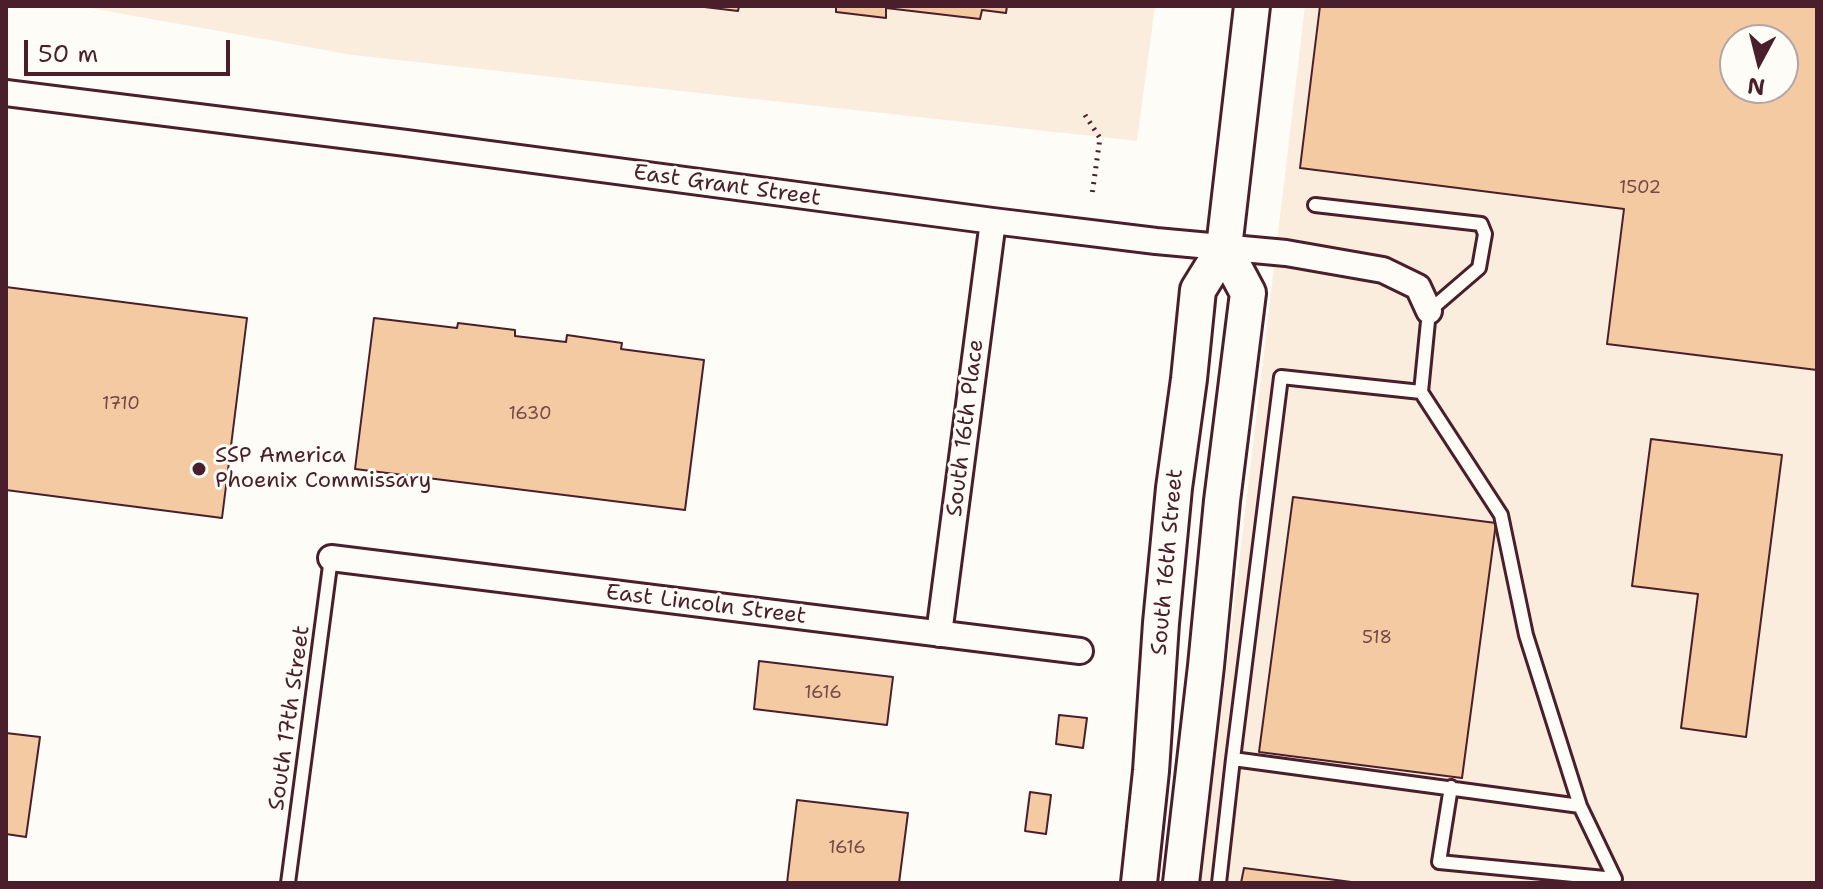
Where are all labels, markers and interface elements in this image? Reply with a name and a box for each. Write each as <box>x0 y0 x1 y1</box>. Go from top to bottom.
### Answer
scale bar <box>28 24 234 74</box>
north arrow <box>1719 24 1799 104</box>
text: 50 m <box>38 38 98 70</box>
text: N <box>1746 71 1767 102</box>
street label: East Grant Street <box>632 160 822 212</box>
house number: 1502 <box>1619 177 1661 199</box>
street label: South 16th Place <box>942 338 990 518</box>
house number: 1710 <box>102 393 140 415</box>
house number: 1630 <box>508 403 552 425</box>
place label: SSP America Phoenix Commissary <box>215 443 431 494</box>
marker: SSP America Phoenix Commissary <box>190 460 208 478</box>
street label: South 16th Street <box>1147 468 1189 656</box>
street label: East Lincoln Street <box>604 580 808 630</box>
street label: South 17th Street <box>264 624 316 812</box>
house number: 518 <box>1362 627 1392 649</box>
house number: 1616 <box>804 682 842 704</box>
house number: 1616 <box>828 837 866 859</box>

